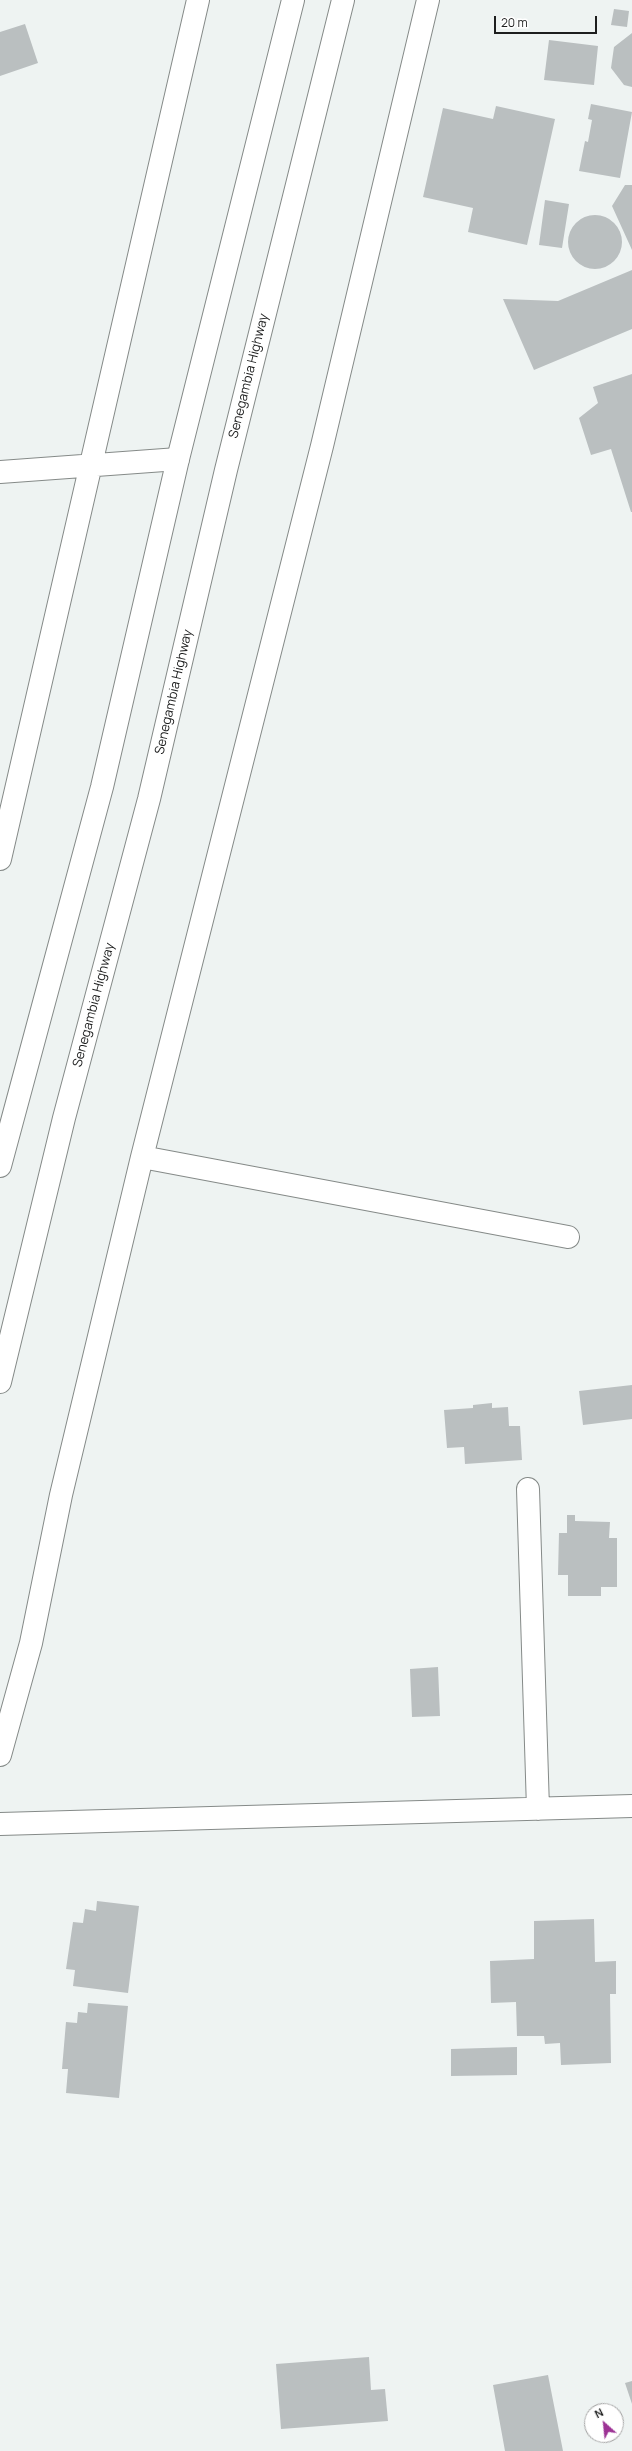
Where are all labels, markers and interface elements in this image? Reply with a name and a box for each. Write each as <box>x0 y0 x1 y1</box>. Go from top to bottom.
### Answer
scale bar <box>496 8 599 34</box>
text: 20 m <box>501 14 528 31</box>
street label: Senegambia Highway <box>226 312 272 440</box>
street label: Senegambia Highway <box>152 628 196 756</box>
street label: Senegambia Highway <box>70 941 118 1069</box>
north arrow <box>584 2403 624 2443</box>
text: N <box>592 2404 606 2421</box>

